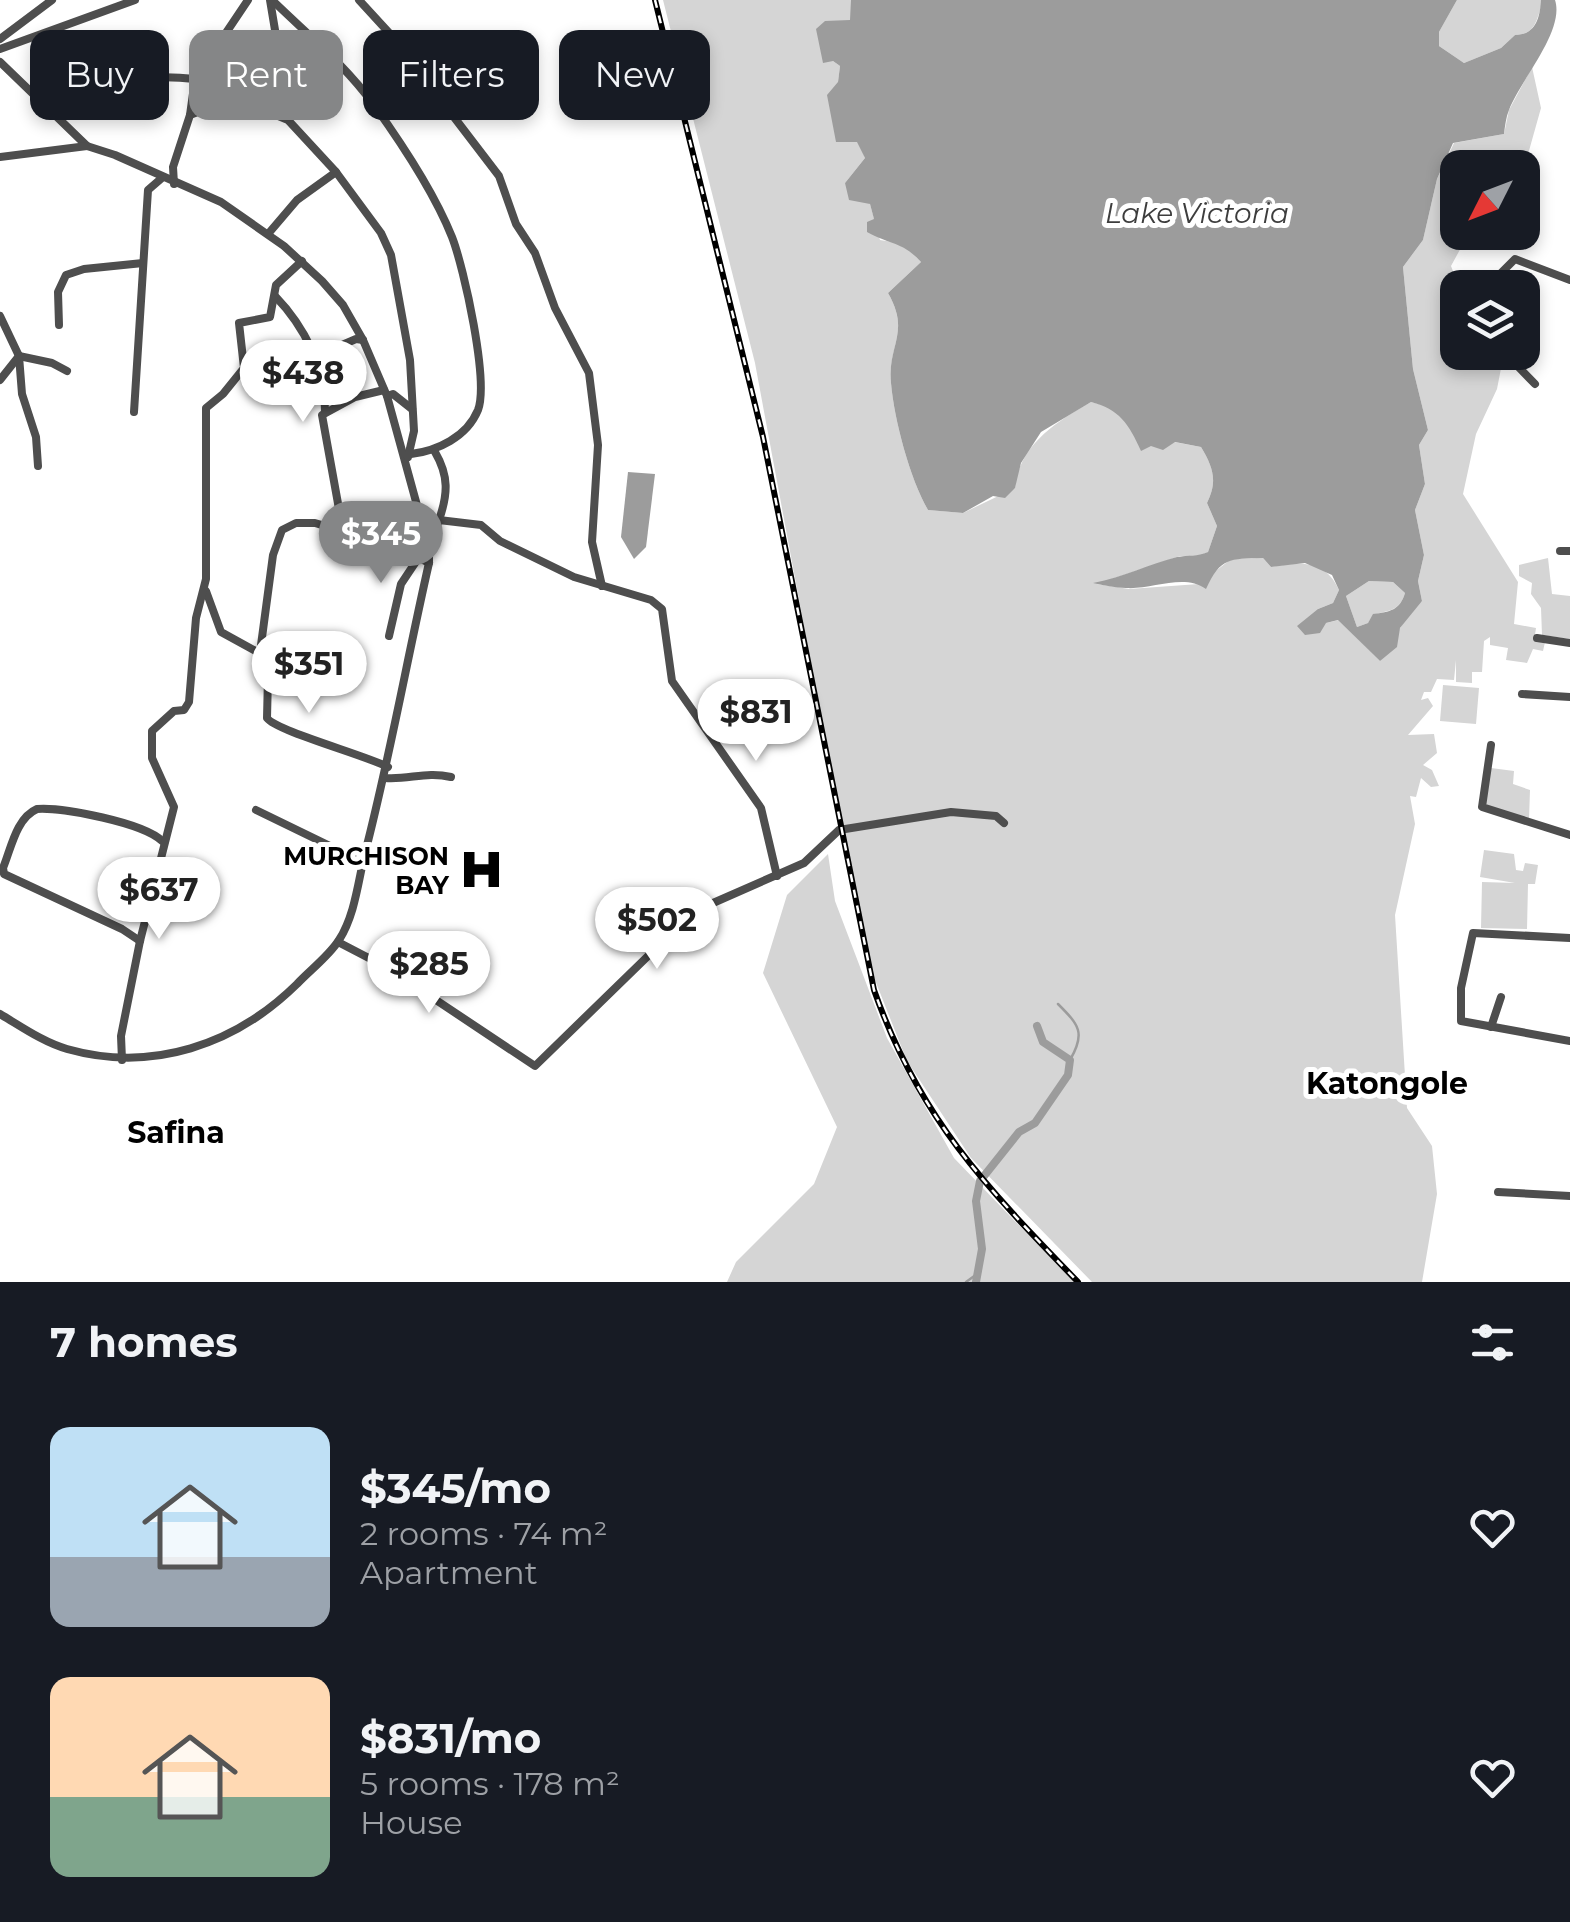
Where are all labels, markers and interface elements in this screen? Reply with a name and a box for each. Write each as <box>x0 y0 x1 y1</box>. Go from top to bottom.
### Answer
chip: Buy <box>30 30 169 120</box>
chip: Rent <box>189 30 343 120</box>
chip: Filters <box>363 30 539 120</box>
chip: New <box>559 30 710 120</box>
north arrow <box>1440 150 1540 250</box>
map controls <box>1440 150 1540 370</box>
water label: Lake Victoria <box>1105 196 1289 230</box>
button: layers <box>1440 270 1540 370</box>
pin: $438 <box>244 340 362 425</box>
text: $438 <box>262 353 344 392</box>
pin: $345 <box>322 501 440 586</box>
text: $345 <box>341 514 421 553</box>
pin: $351 <box>250 631 368 716</box>
text: $351 <box>274 644 344 683</box>
pin: $831 <box>697 679 815 764</box>
text: $831 <box>719 692 793 731</box>
place label: MURCHISON BAY <box>283 841 450 900</box>
hospital icon: MURCHISON BAY <box>458 846 506 894</box>
pin: $637 <box>100 857 218 942</box>
text: $637 <box>119 870 199 909</box>
pin: $502 <box>598 887 716 972</box>
text: $502 <box>617 900 697 939</box>
pin: $285 <box>370 931 488 1016</box>
text: $285 <box>389 944 469 983</box>
district label: Katongole <box>1306 1065 1468 1102</box>
district label: Safina <box>127 1114 225 1151</box>
icon: filters <box>1465 1315 1520 1370</box>
text: 7 homes <box>50 1316 238 1368</box>
text: $345/mo <box>360 1462 551 1514</box>
icon: home <box>130 1467 250 1587</box>
icon: heart <box>1465 1500 1520 1555</box>
text: 2 rooms · 74 m² <box>360 1514 608 1553</box>
text: Apartment <box>360 1553 538 1592</box>
text: $831/mo <box>360 1712 541 1764</box>
icon: home <box>130 1717 250 1837</box>
icon: heart <box>1465 1750 1520 1805</box>
text: 5 rooms · 178 m² <box>360 1764 620 1803</box>
text: House <box>360 1803 463 1842</box>

